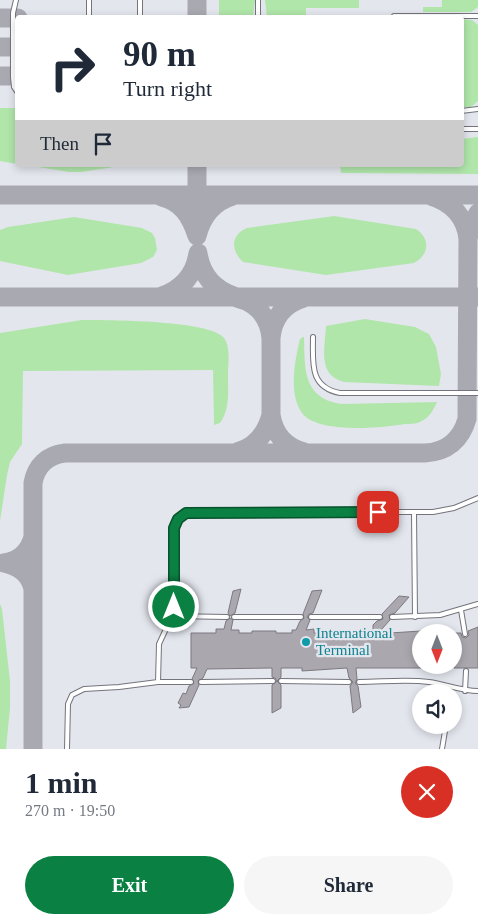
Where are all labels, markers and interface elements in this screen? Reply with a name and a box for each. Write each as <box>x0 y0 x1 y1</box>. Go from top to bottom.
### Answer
icon: right <box>40 35 105 100</box>
text: 90 m <box>123 35 196 74</box>
text: Turn right <box>123 76 212 101</box>
icon: arrive <box>89 130 117 158</box>
text: Then <box>40 133 79 154</box>
pin <box>357 491 399 533</box>
icon: arrive <box>364 498 392 526</box>
position arrow <box>147 580 199 632</box>
north arrow <box>412 624 462 674</box>
map controls <box>412 624 462 734</box>
place label: International Terminal <box>316 625 393 658</box>
marker: International Terminal <box>300 636 312 648</box>
button: sound <box>412 684 462 734</box>
text: 1 min <box>25 766 98 799</box>
button: close <box>401 766 453 818</box>
text: 270 m · 19:50 <box>25 802 115 819</box>
button: Exit <box>25 856 234 914</box>
button: Share <box>244 856 453 914</box>

